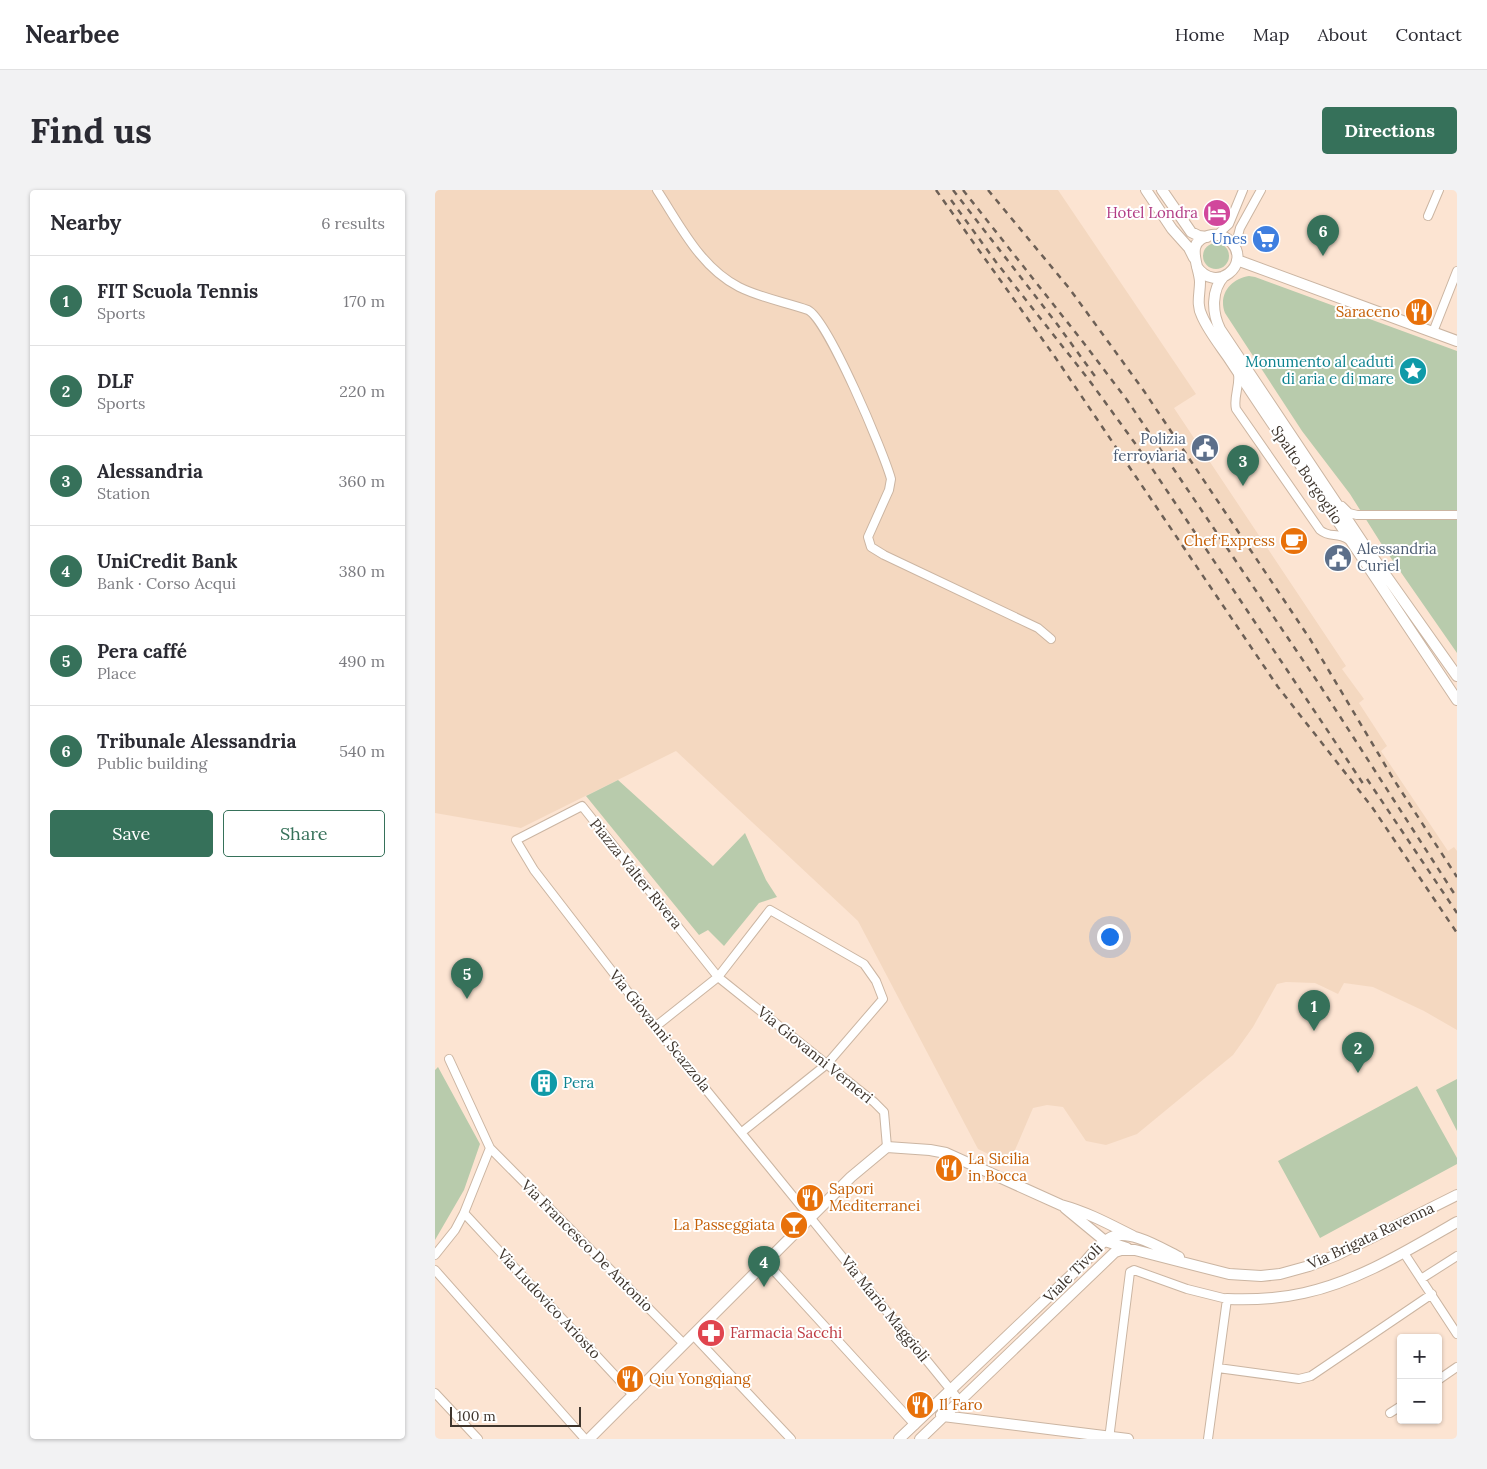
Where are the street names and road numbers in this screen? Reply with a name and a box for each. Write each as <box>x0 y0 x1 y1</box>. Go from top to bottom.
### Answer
street label: Spalto Borgoglio <box>1267 422 1348 528</box>
street label: Piazza Valter Rivera <box>586 814 687 933</box>
street label: Via Giovanni Scazzola <box>605 965 716 1096</box>
street label: Via Giovanni Verneri <box>753 1002 877 1107</box>
street label: Via Francesco De Antonio <box>517 1175 657 1316</box>
street label: Via Brigata Ravenna <box>1304 1198 1437 1274</box>
street label: Viale Tivoli <box>1038 1239 1106 1307</box>
street label: Via Ludovico Ariosto <box>493 1244 605 1363</box>
street label: Via Mario Maggioli <box>836 1251 934 1365</box>

